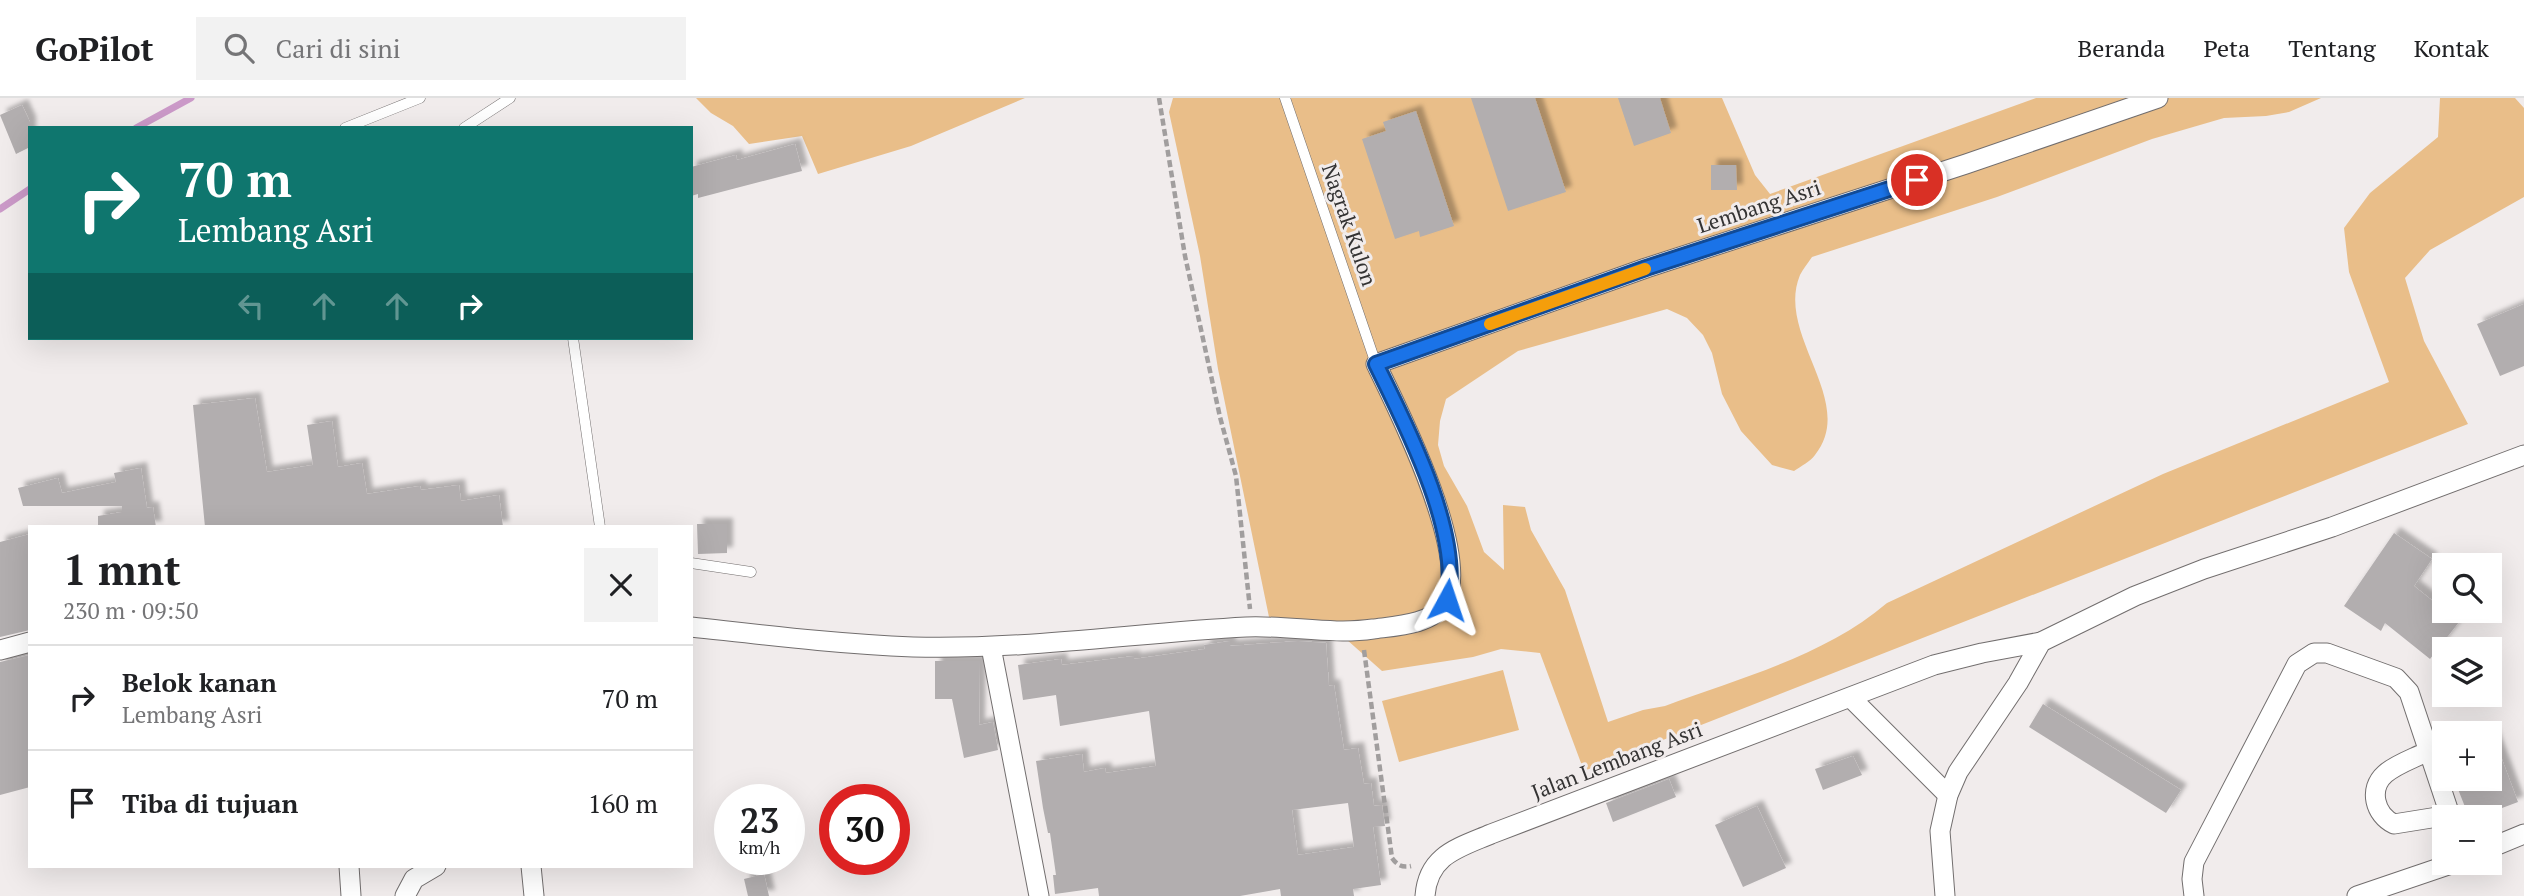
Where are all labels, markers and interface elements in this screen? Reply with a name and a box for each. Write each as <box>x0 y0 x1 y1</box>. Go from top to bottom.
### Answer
search box <box>196 17 686 80</box>
text: GoPilot <box>35 27 154 70</box>
icon: search <box>220 29 258 67</box>
text: Cari di sini <box>276 31 401 65</box>
text: Beranda <box>2078 32 2165 64</box>
text: Peta <box>2203 32 2250 64</box>
text: Tentang <box>2288 32 2376 64</box>
text: Kontak <box>2414 32 2489 64</box>
text: 70 m <box>178 146 292 211</box>
pin <box>1887 150 1947 210</box>
icon: right <box>63 154 154 245</box>
street label: Nagrak Kulon <box>1316 160 1384 290</box>
icon: arrive <box>1898 161 1936 199</box>
street label: Lembang Asri <box>1693 173 1824 239</box>
text: Lembang Asri <box>178 209 374 251</box>
icon: left <box>232 287 270 325</box>
icon: ahead <box>305 287 343 325</box>
icon: ahead <box>378 287 416 325</box>
icon: right <box>451 287 489 325</box>
text: 1 mnt <box>63 541 181 597</box>
button: close <box>584 548 658 622</box>
map controls <box>2432 553 2502 875</box>
button: search <box>2432 553 2502 623</box>
position arrow <box>1410 563 1484 637</box>
text: 230 m · 09:50 <box>63 595 198 626</box>
button: layers <box>2432 637 2502 707</box>
text: Belok kanan <box>122 665 277 699</box>
icon: right <box>63 679 101 717</box>
text: 70 m <box>602 681 658 715</box>
text: Lembang Asri <box>122 699 263 730</box>
street label: Jalan Lembang Asri <box>1527 715 1706 805</box>
button: + <box>2432 721 2502 791</box>
icon: arrive <box>63 784 101 822</box>
speed limit sign: 30 <box>819 784 910 875</box>
text: Tiba di tujuan <box>122 786 298 820</box>
text: 160 m <box>588 786 658 820</box>
text: 23 <box>740 797 779 843</box>
button: − <box>2432 805 2502 875</box>
text: km/h <box>739 835 780 859</box>

